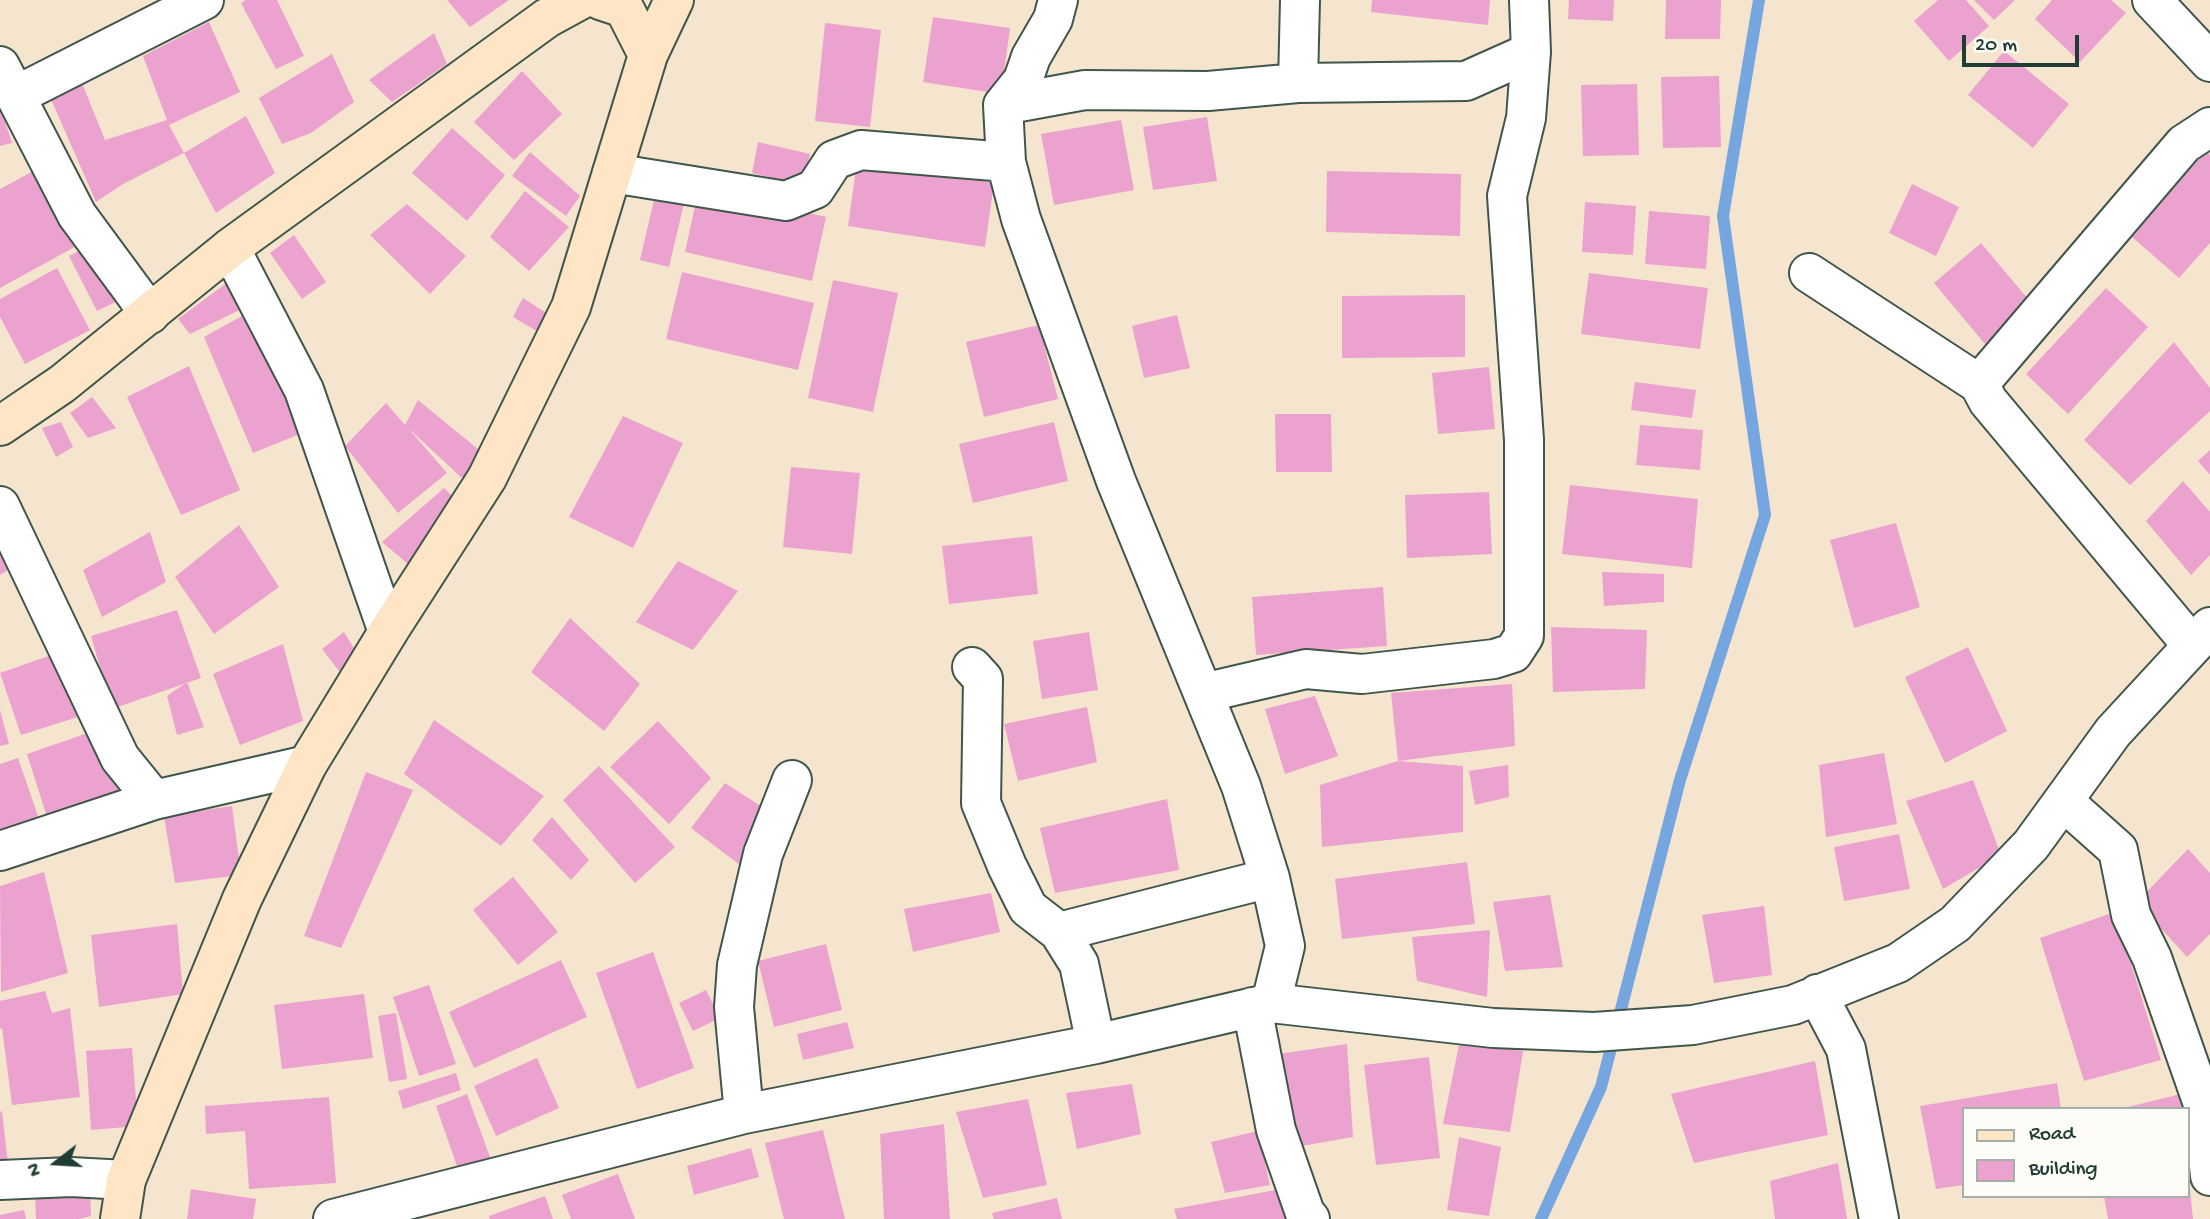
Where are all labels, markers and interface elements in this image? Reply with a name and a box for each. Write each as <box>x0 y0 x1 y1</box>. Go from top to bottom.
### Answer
scale bar <box>1965 21 2082 65</box>
text: 20 m <box>1975 34 2017 59</box>
legend <box>1962 1107 2189 1198</box>
text: Road <box>2029 1123 2075 1148</box>
north arrow <box>21 1128 91 1198</box>
text: Building <box>2029 1158 2098 1183</box>
text: N <box>23 1160 48 1179</box>

